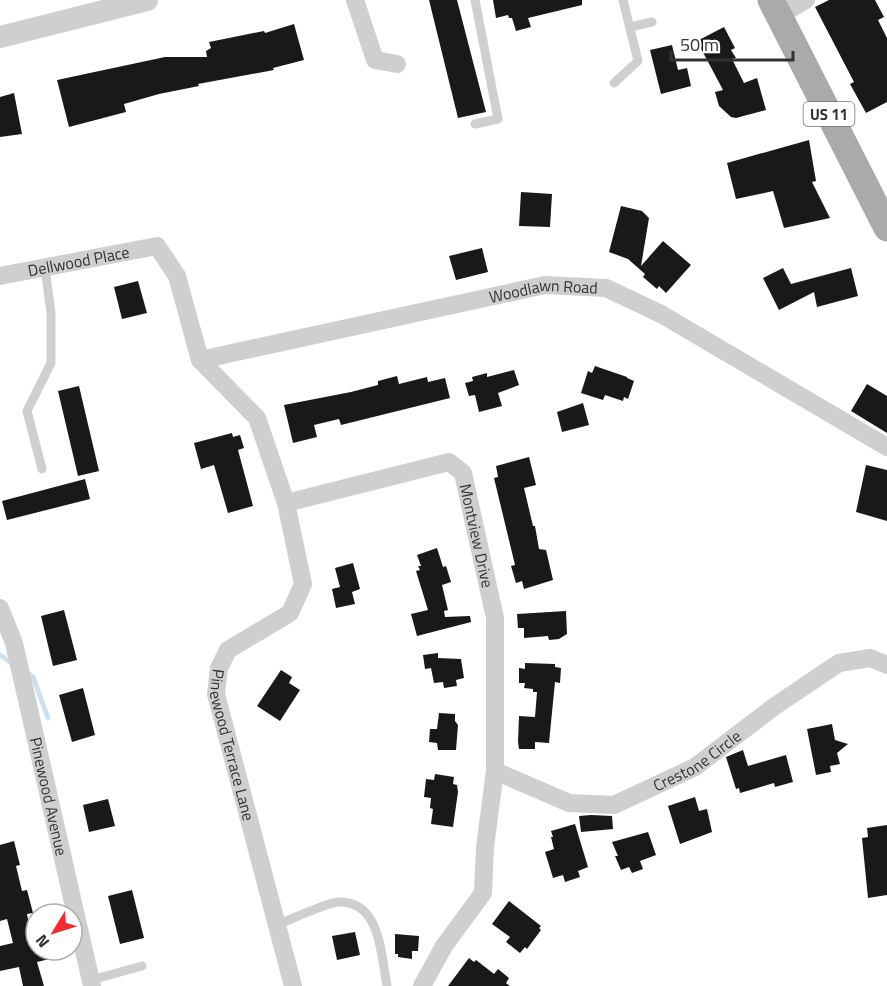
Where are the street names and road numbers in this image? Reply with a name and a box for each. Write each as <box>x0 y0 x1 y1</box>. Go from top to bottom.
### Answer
road number: US 11 <box>804 102 854 126</box>
street label: Dellwood Place <box>26 240 131 282</box>
street label: Woodlawn Road <box>487 273 598 309</box>
street label: Montview Drive <box>454 481 500 590</box>
street label: Pinewood Terrace Lane <box>204 668 261 823</box>
street label: Crestone Circle <box>649 724 746 797</box>
street label: Pinewood Avenue <box>24 735 74 858</box>

